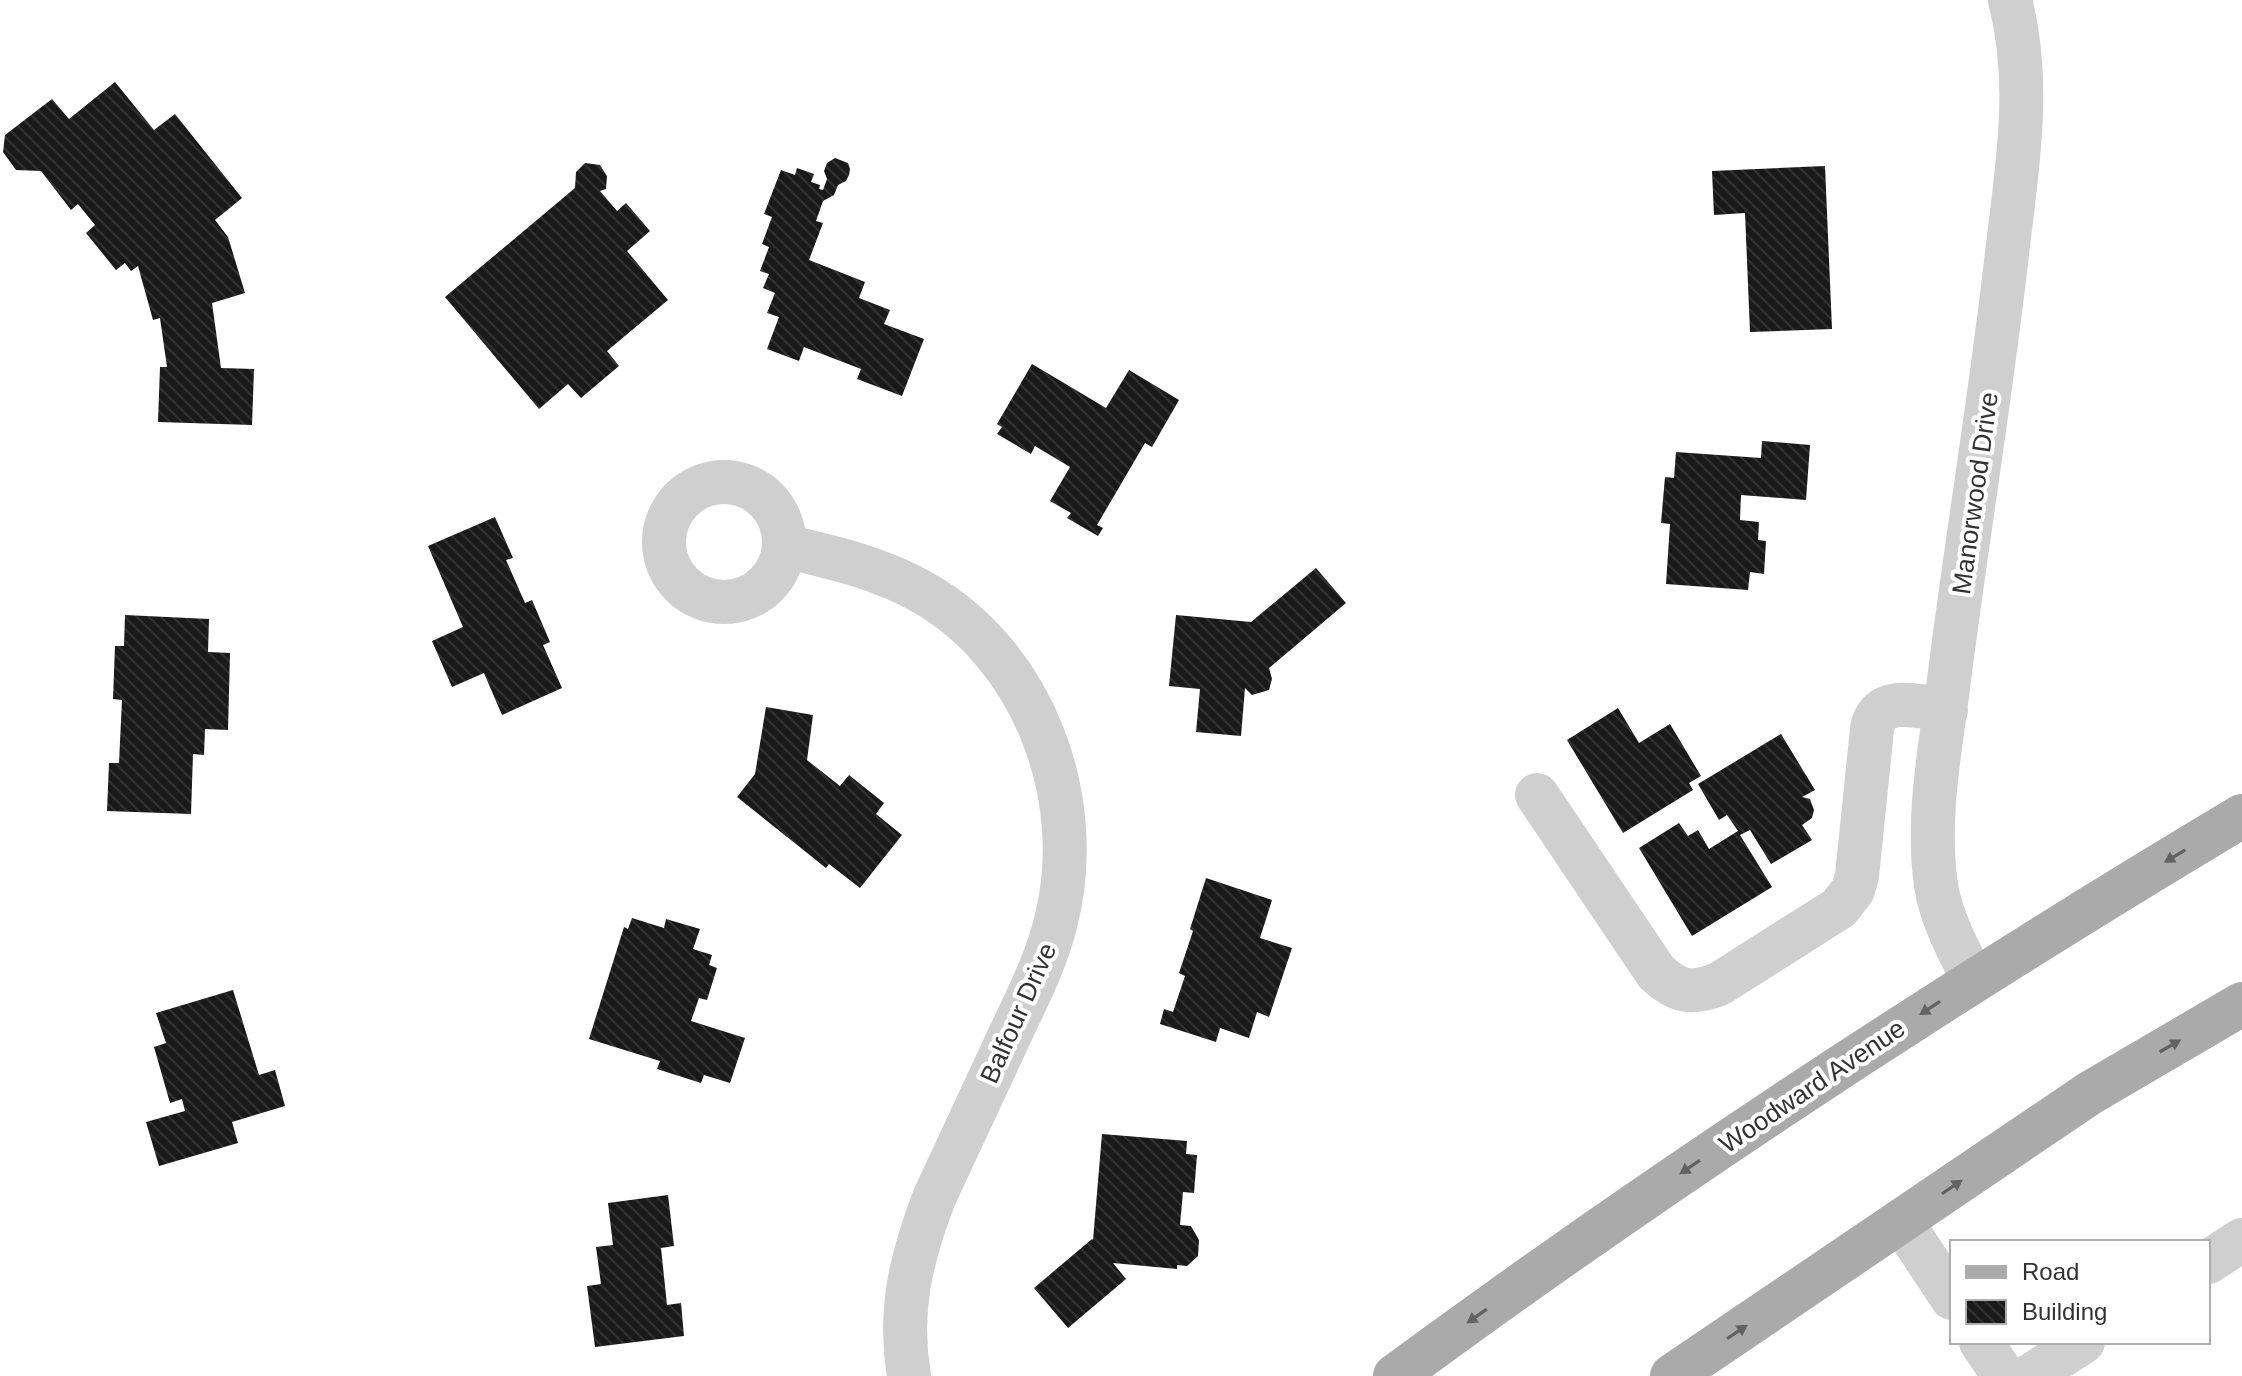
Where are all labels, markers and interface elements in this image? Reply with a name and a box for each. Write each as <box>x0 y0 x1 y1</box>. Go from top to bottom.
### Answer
street label: Manorwood Drive <box>1946 390 2004 596</box>
one-way arrow <box>2164 849 2186 863</box>
street label: Balfour Drive <box>974 938 1062 1088</box>
one-way arrow <box>1920 1000 1941 1015</box>
street label: Woodward Avenue <box>1714 1013 1910 1159</box>
one-way arrow <box>2159 1039 2182 1053</box>
one-way arrow <box>1680 1159 1701 1174</box>
one-way arrow <box>1941 1180 1963 1195</box>
legend <box>1950 1240 2210 1344</box>
text: Road <box>2022 1258 2079 1285</box>
text: Building <box>2022 1298 2107 1325</box>
one-way arrow <box>1467 1308 1488 1323</box>
one-way arrow <box>1726 1325 1747 1340</box>

